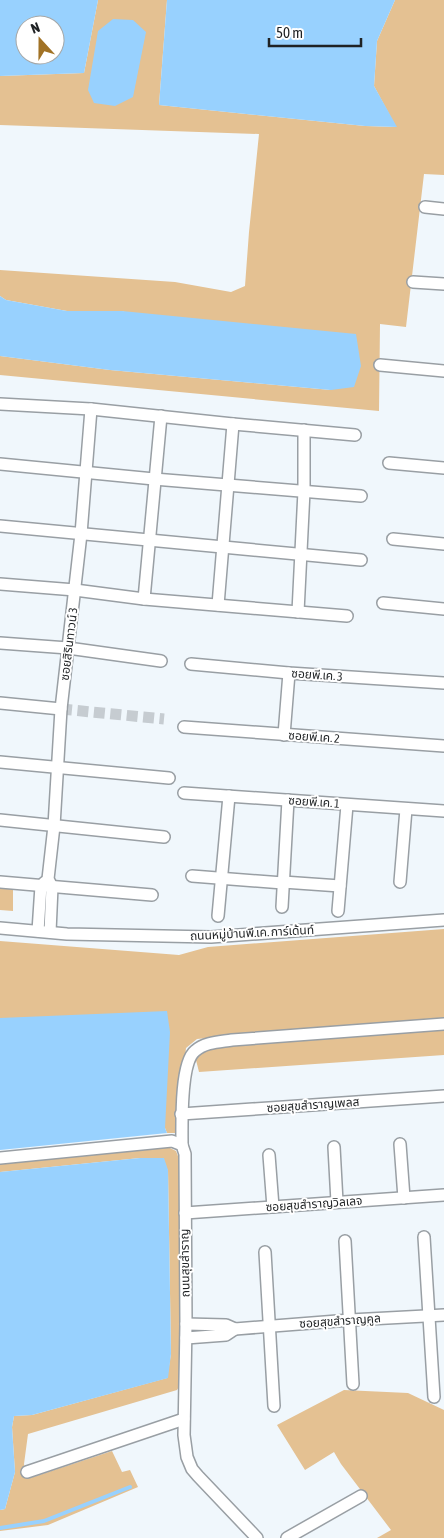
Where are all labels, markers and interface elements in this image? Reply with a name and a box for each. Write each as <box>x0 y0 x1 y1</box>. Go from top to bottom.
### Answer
north arrow <box>15 15 65 65</box>
scale bar <box>269 15 362 47</box>
text: N <box>29 19 42 37</box>
text: 50 m <box>276 24 303 41</box>
street label: ซอยสิรินทาวน์ 3 <box>58 607 80 681</box>
street label: ซอยพี.เค. 3 <box>291 666 343 684</box>
street label: ซอยพี.เค. 2 <box>288 728 340 746</box>
street label: ซอยพี.เค. 1 <box>288 793 340 811</box>
street label: ถนนหมู่บ้านพี.เค. การ์เด้นท์ <box>190 923 314 943</box>
street label: ซอยสุขสำราญเพลส <box>266 1095 360 1115</box>
street label: ซอยสุขสำราญวิลเลจ <box>265 1194 363 1214</box>
street label: ถนนสุขสำราญ <box>177 1229 193 1297</box>
street label: ซอยสุขสำราญคูล <box>299 1311 381 1331</box>

